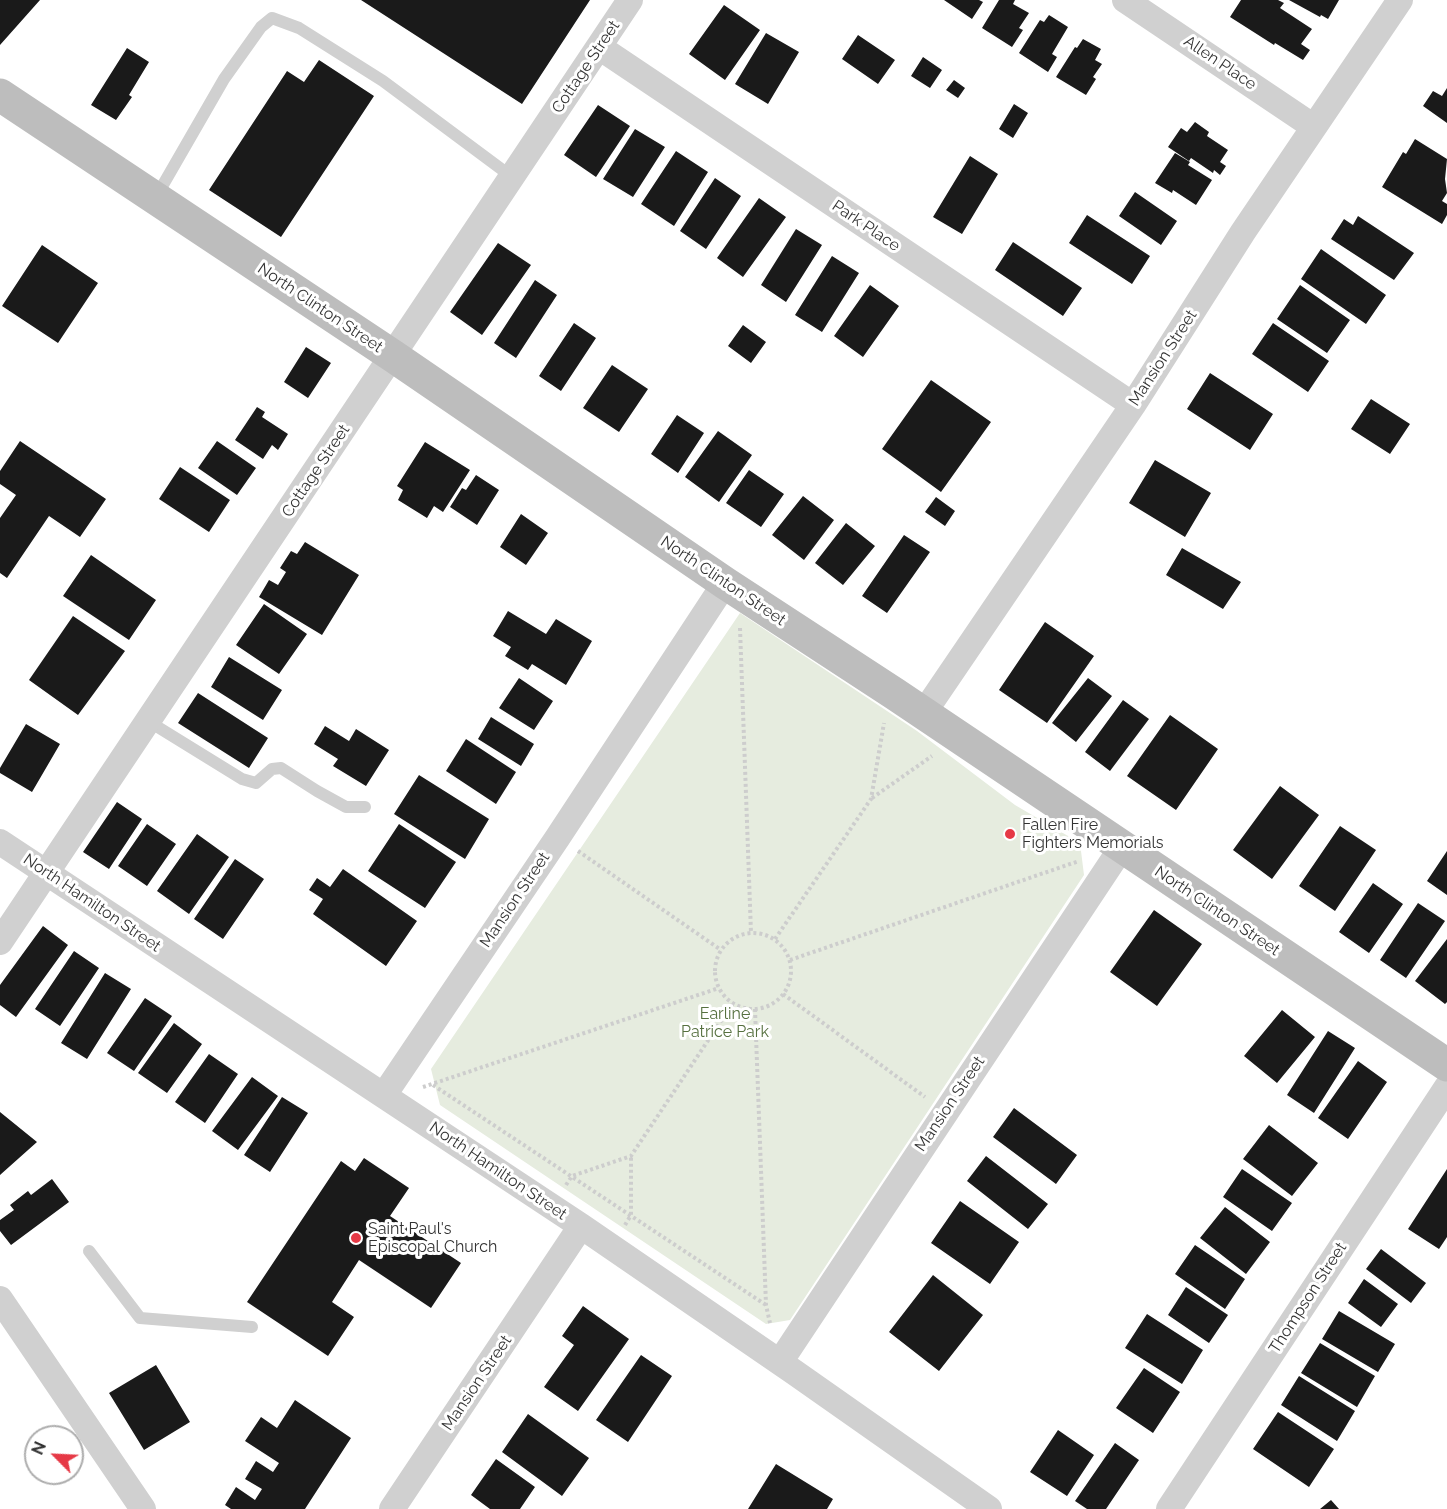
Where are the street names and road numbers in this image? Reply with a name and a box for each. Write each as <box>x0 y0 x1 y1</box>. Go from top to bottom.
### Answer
street label: Cottage Street <box>548 17 624 117</box>
street label: Allen Place <box>1180 32 1260 94</box>
street label: Park Place <box>828 196 904 256</box>
street label: North Clinton Street <box>254 259 386 357</box>
street label: Mansion Street <box>1125 306 1201 410</box>
street label: Cottage Street <box>278 421 354 521</box>
street label: North Clinton Street <box>657 532 789 630</box>
street label: Mansion Street <box>476 849 554 951</box>
street label: North Hamilton Street <box>20 850 164 956</box>
street label: North Clinton Street <box>1151 862 1283 960</box>
street label: Mansion Street <box>911 1053 989 1155</box>
street label: North Hamilton Street <box>426 1118 570 1224</box>
street label: Thompson Street <box>1265 1239 1351 1357</box>
street label: Mansion Street <box>438 1332 516 1434</box>

